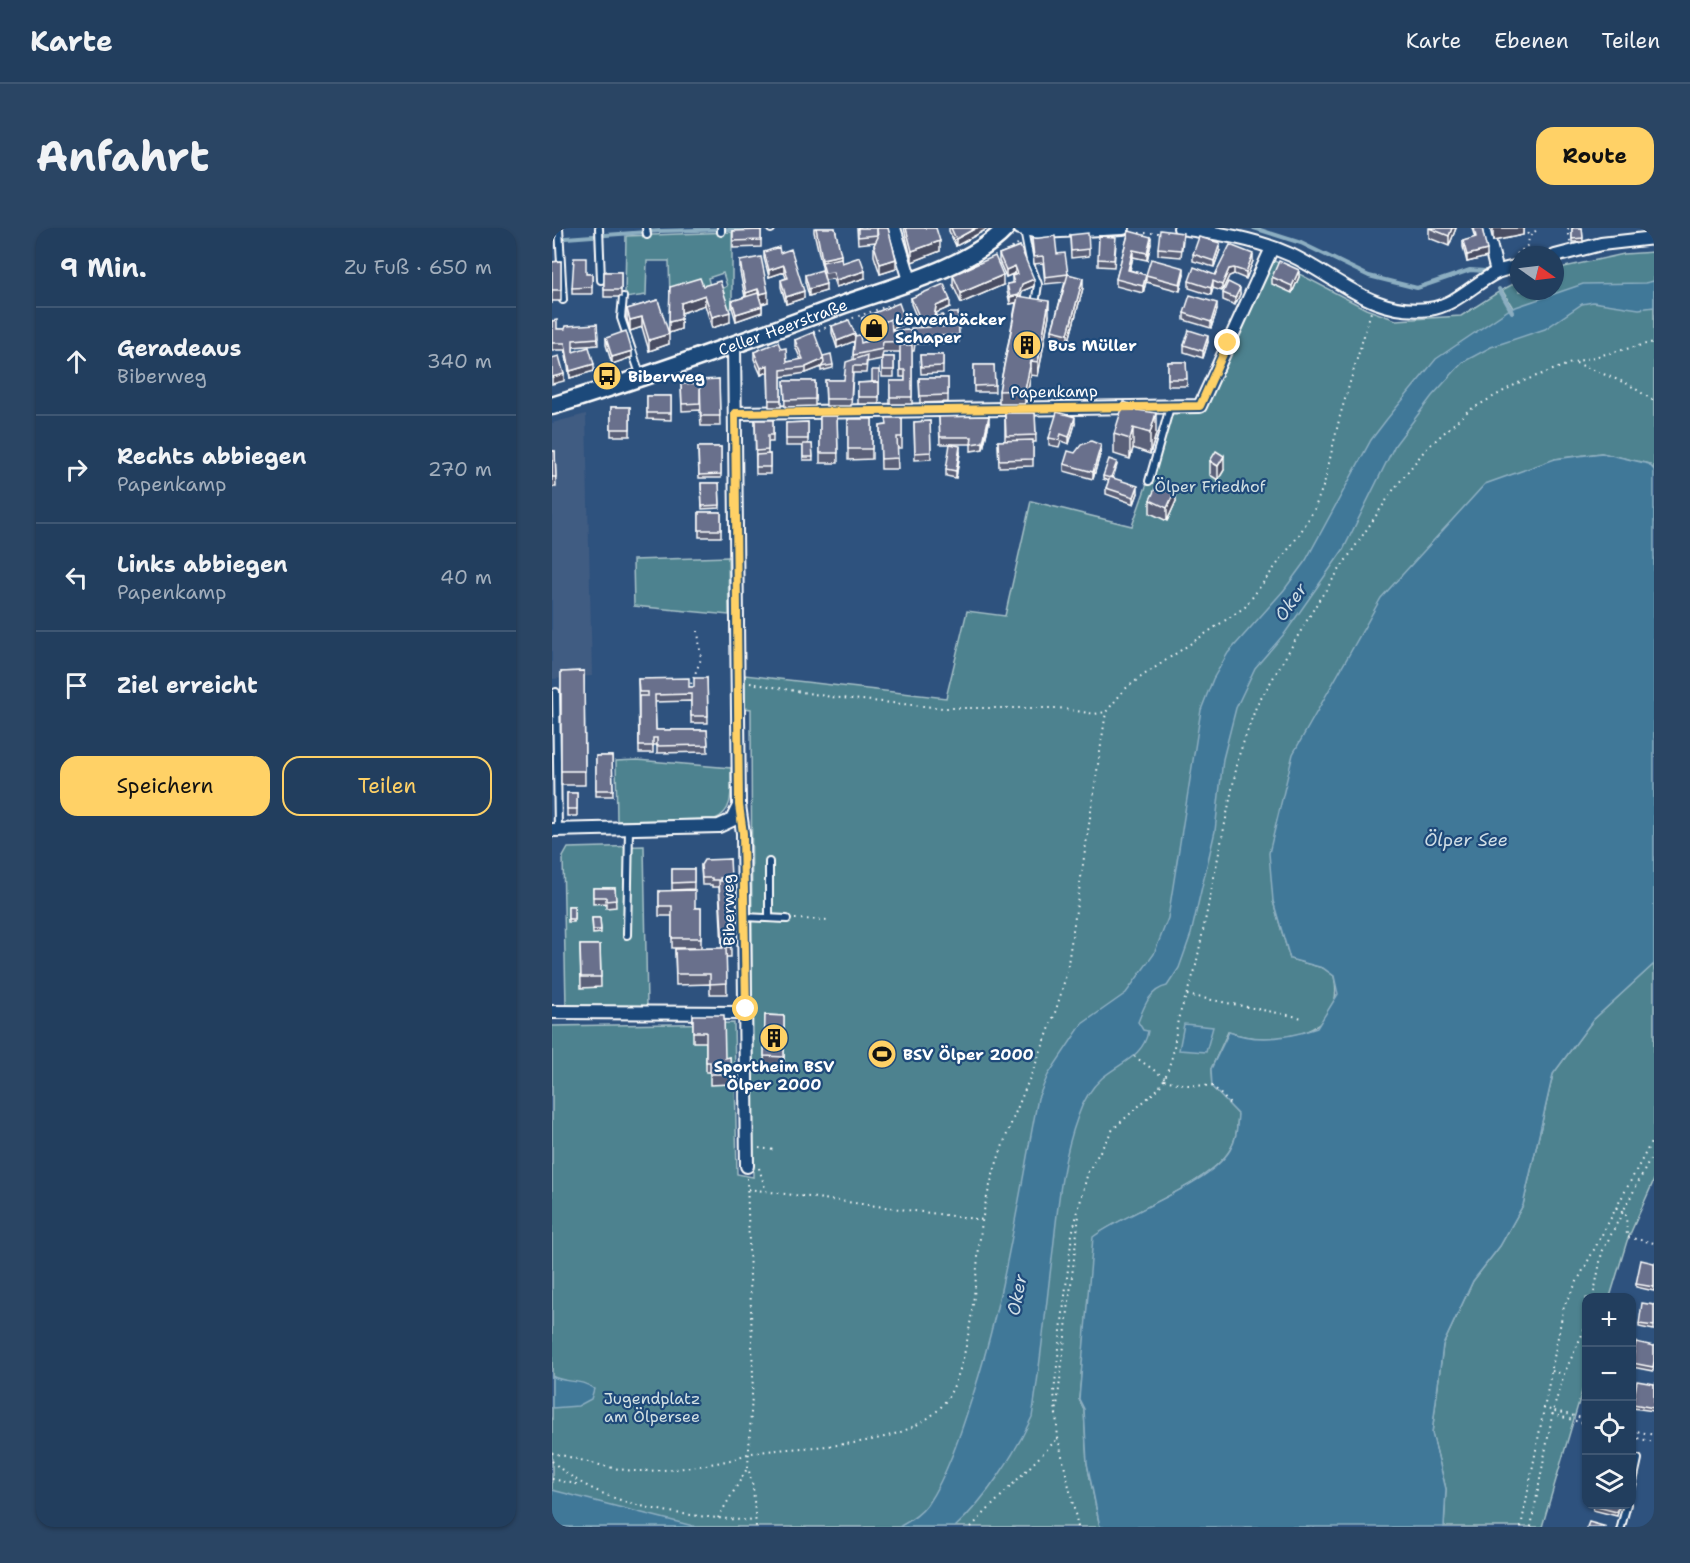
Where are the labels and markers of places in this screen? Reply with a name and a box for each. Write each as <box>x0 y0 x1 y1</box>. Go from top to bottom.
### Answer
place label: Löwenbäcker Schaper <box>895 309 1006 348</box>
shop icon: Löwenbäcker Schaper <box>858 312 890 344</box>
building icon: Bus Müller <box>1011 329 1043 361</box>
place label: Bus Müller <box>1048 335 1137 356</box>
bus stop icon: Biberweg <box>591 360 623 392</box>
place label: Biberweg <box>628 366 705 387</box>
building icon: Sportheim BSV Ölper 2000 <box>758 1022 790 1054</box>
sports icon: BSV Ölper 2000 <box>866 1038 898 1070</box>
place label: BSV Ölper 2000 <box>903 1044 1034 1065</box>
place label: Sportheim BSV Ölper 2000 <box>714 1056 835 1095</box>

